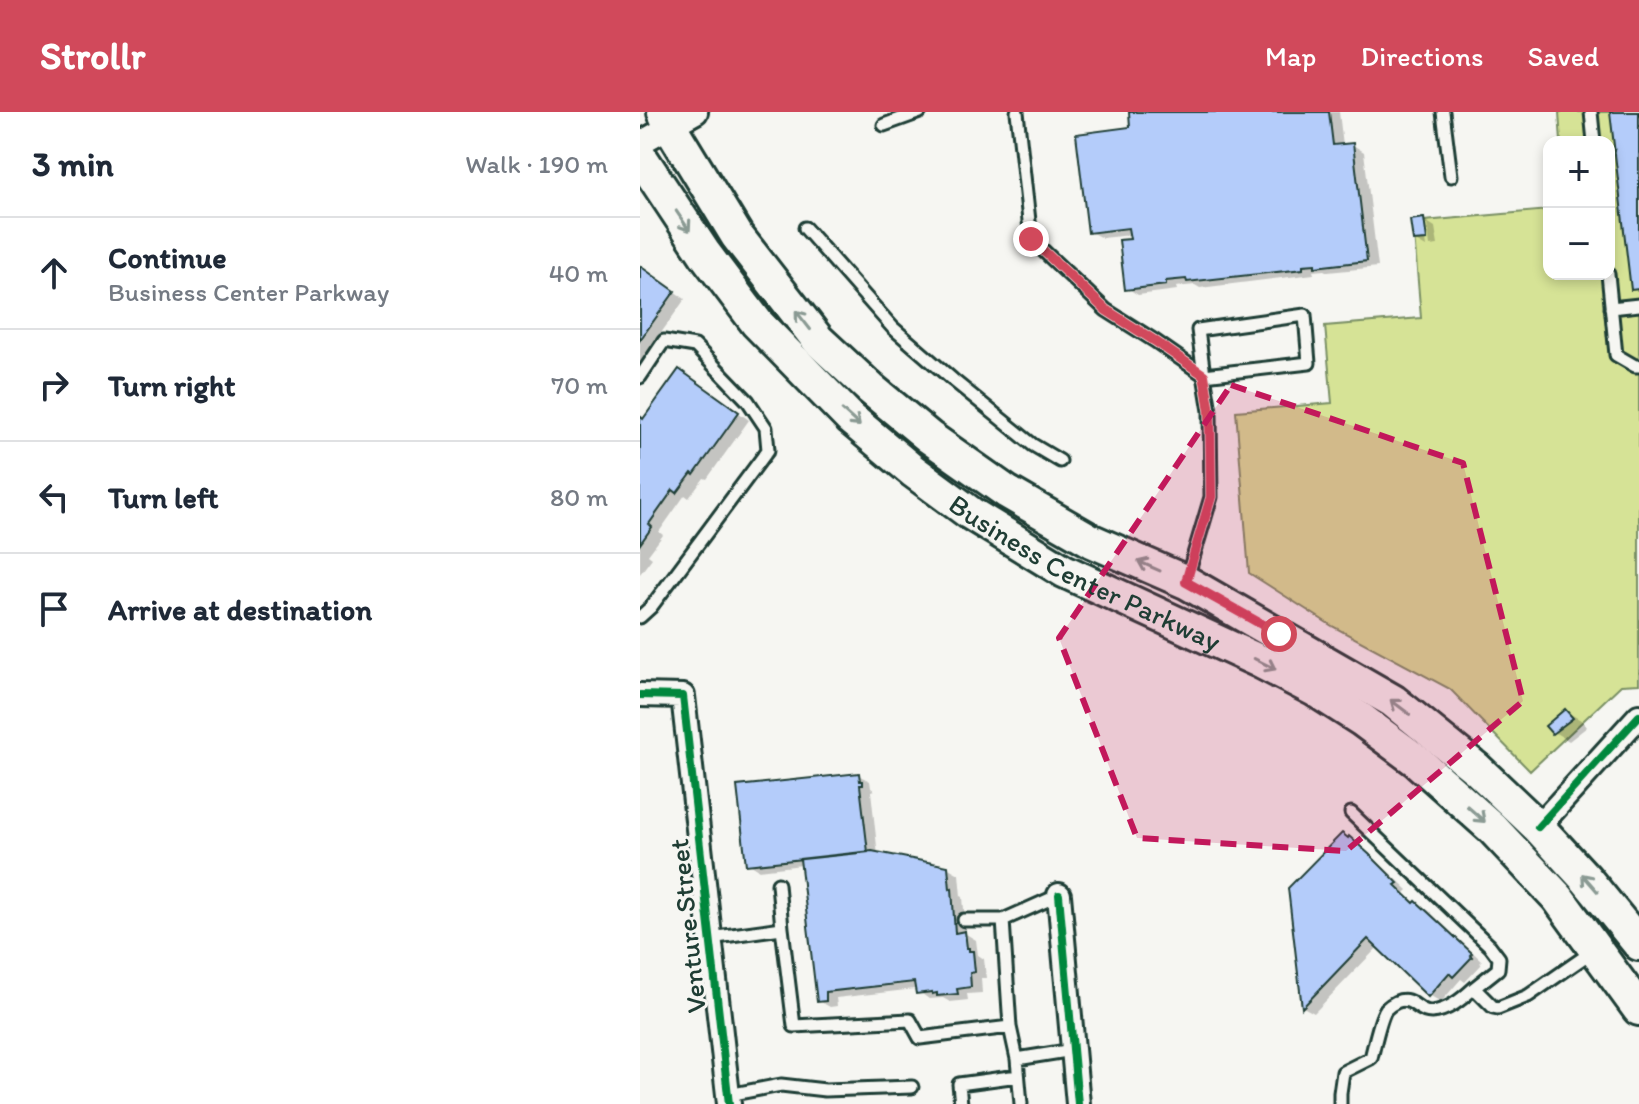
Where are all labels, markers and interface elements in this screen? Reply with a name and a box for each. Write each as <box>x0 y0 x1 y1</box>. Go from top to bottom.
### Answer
text: Strollr <box>40 33 145 79</box>
text: Map <box>1265 39 1316 73</box>
text: Directions <box>1360 39 1484 73</box>
text: Saved <box>1528 39 1599 73</box>
map controls <box>1543 136 1615 280</box>
button: + <box>1543 136 1615 208</box>
text: 3 min <box>32 144 114 185</box>
text: Walk · 190 m <box>465 148 608 180</box>
button: − <box>1543 208 1615 280</box>
one-way arrow <box>675 209 692 231</box>
route end <box>1013 221 1049 257</box>
text: Continue <box>108 239 227 276</box>
icon: ahead <box>32 251 76 295</box>
text: 40 m <box>549 257 608 289</box>
text: Business Center Parkway <box>108 276 389 308</box>
one-way arrow <box>794 310 811 331</box>
icon: right <box>32 363 76 407</box>
text: Turn right <box>108 367 236 404</box>
text: 70 m <box>551 369 608 401</box>
one-way arrow <box>840 408 861 427</box>
icon: left <box>32 475 76 519</box>
text: Turn left <box>108 479 219 516</box>
text: 80 m <box>550 481 608 513</box>
street label: Business Center Parkway <box>943 487 1226 658</box>
one-way arrow <box>1137 557 1162 572</box>
icon: arrive <box>32 587 76 631</box>
text: Arrive at destination <box>108 591 372 628</box>
route start <box>1261 616 1297 652</box>
one-way arrow <box>1252 657 1276 672</box>
one-way arrow <box>1390 698 1411 715</box>
one-way arrow <box>1465 804 1485 822</box>
street label: Venture Street <box>661 837 713 1015</box>
one-way arrow <box>1581 874 1599 894</box>

